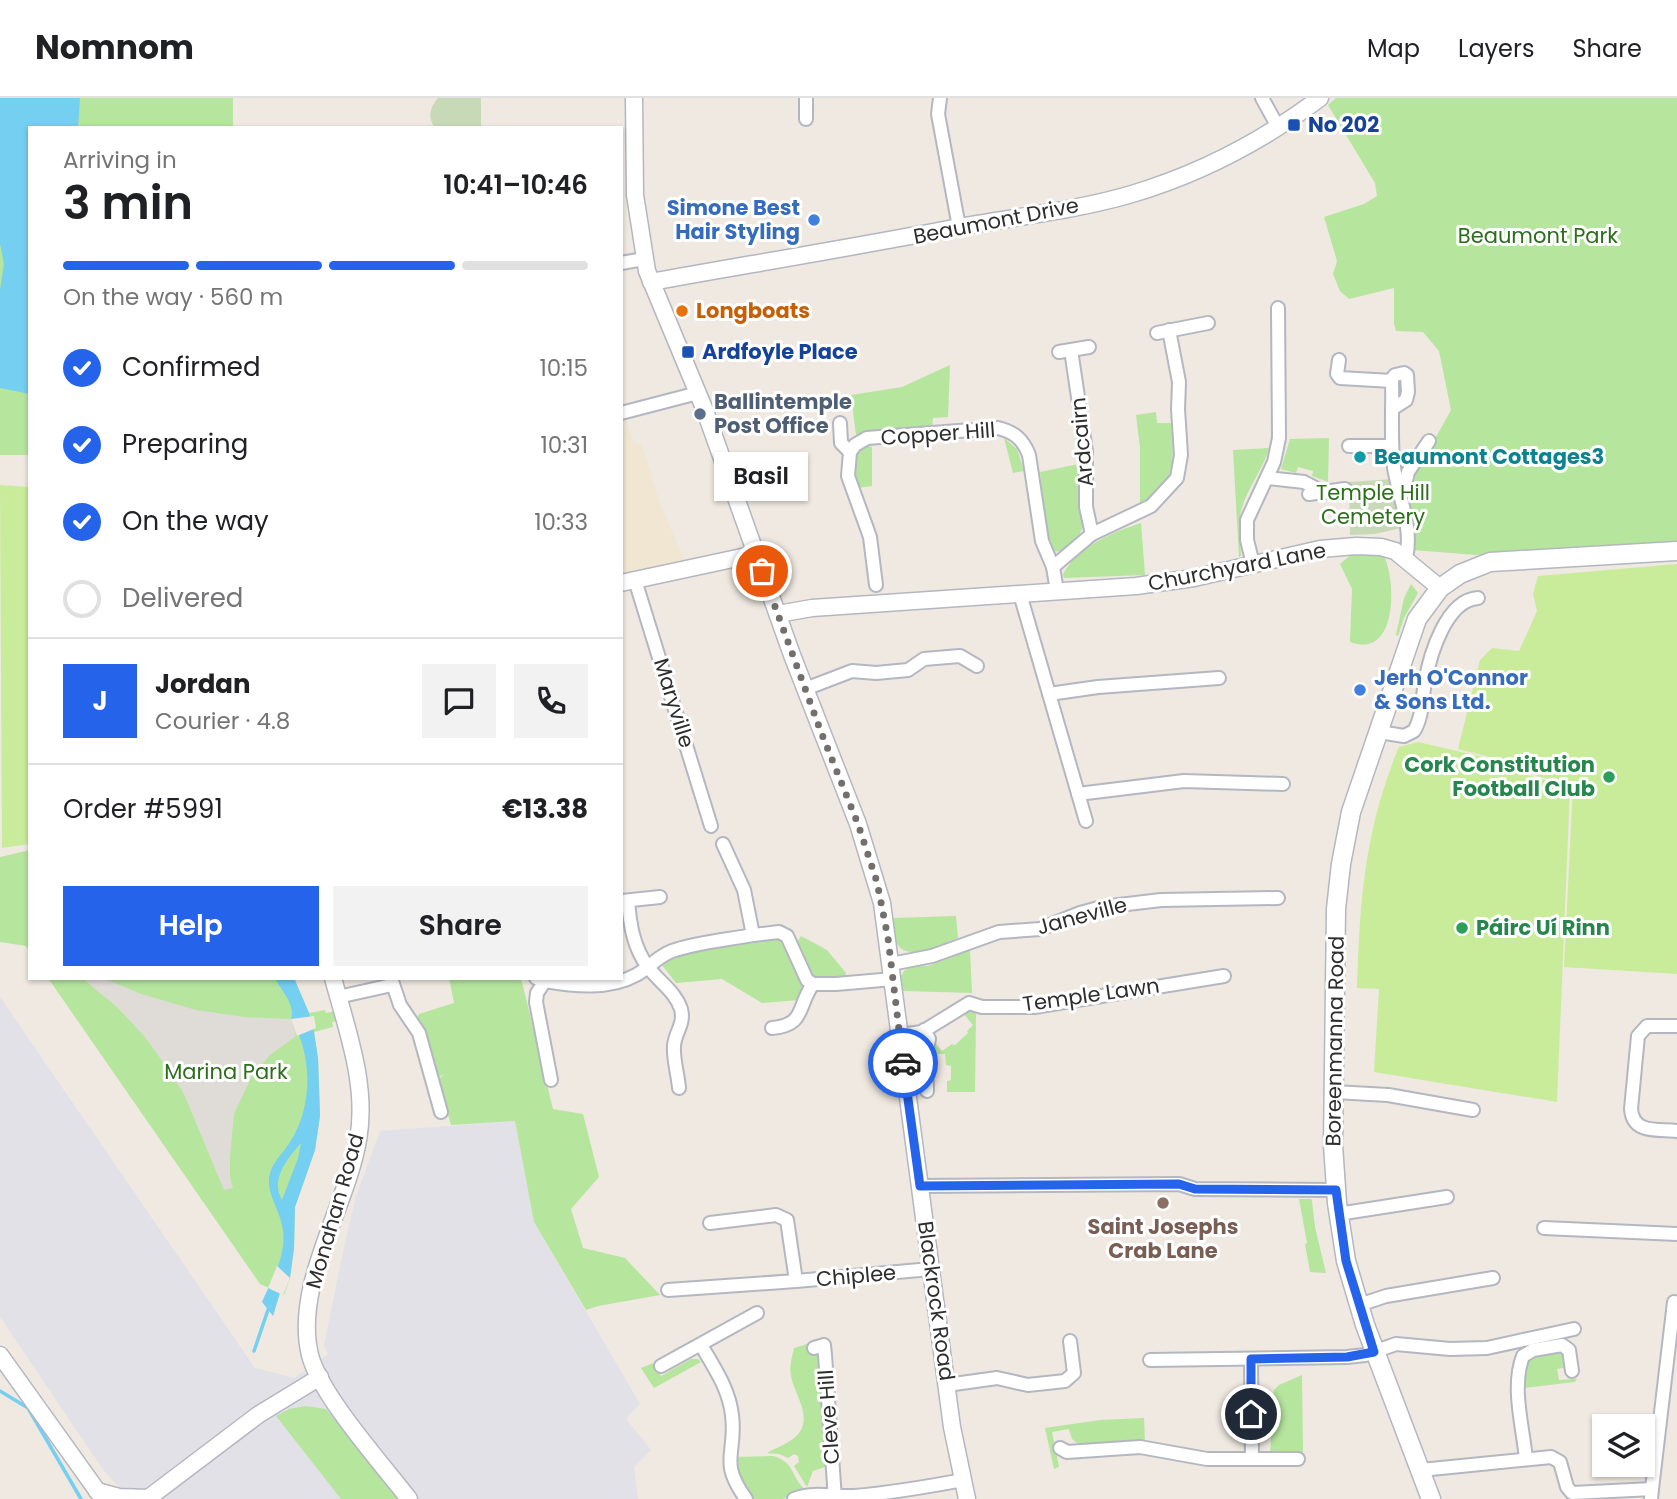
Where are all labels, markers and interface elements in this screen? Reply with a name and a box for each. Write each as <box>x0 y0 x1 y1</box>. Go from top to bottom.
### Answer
text: Nomnom <box>35 24 194 71</box>
text: Map <box>1367 32 1420 65</box>
text: Layers <box>1458 32 1534 65</box>
text: Share <box>1572 32 1642 65</box>
place label: No 202 <box>1308 110 1379 139</box>
marker: No 202 <box>1286 117 1302 133</box>
text: Arriving in <box>63 144 177 176</box>
text: 10:41–10:46 <box>443 167 588 203</box>
text: 3 min <box>63 171 193 235</box>
street label: Beaumont Drive <box>911 190 1081 251</box>
place label: Simone Best Hair Styling <box>667 193 800 246</box>
marker: Simone Best Hair Styling <box>806 212 822 228</box>
park label: Beaumont Park <box>1458 221 1618 250</box>
text: On the way · 560 m <box>63 281 283 313</box>
place label: Longboats <box>696 296 810 325</box>
marker: Longboats <box>674 303 690 319</box>
place label: Ardfoyle Place <box>702 337 858 366</box>
marker: Ardfoyle Place <box>680 344 696 360</box>
icon: check <box>63 349 101 387</box>
text: Confirmed <box>122 349 260 385</box>
text: 10:15 <box>539 352 588 384</box>
place label: Ballintemple Post Office <box>714 387 852 440</box>
street label: Ardcairn <box>1063 396 1100 488</box>
marker: Ballintemple Post Office <box>692 406 708 422</box>
street label: Copper Hill <box>880 415 996 452</box>
icon: check <box>63 426 101 464</box>
text: Preparing <box>122 426 248 462</box>
text: 10:31 <box>540 429 588 461</box>
place label: Beaumont Cottages3 <box>1374 442 1604 471</box>
marker: Beaumont Cottages3 <box>1352 449 1368 465</box>
callout: Basil <box>715 452 809 501</box>
text: Basil <box>733 460 789 492</box>
park label: Temple Hill Cemetery <box>1316 478 1430 531</box>
icon: check <box>63 503 101 541</box>
text: On the way <box>122 503 269 539</box>
text: 10:33 <box>534 506 588 538</box>
street label: Churchyard Lane <box>1146 535 1328 598</box>
pin <box>732 541 792 601</box>
icon: bag <box>743 552 781 590</box>
text: Delivered <box>122 580 243 616</box>
street label: Maryville <box>647 655 702 751</box>
place label: Jerh O'Connor & Sons Ltd. <box>1374 663 1528 716</box>
button: chat <box>422 664 496 738</box>
button: phone <box>514 664 588 738</box>
text: Jordan <box>155 666 251 702</box>
marker: Jerh O'Connor & Sons Ltd. <box>1352 682 1368 698</box>
text: J <box>92 683 108 719</box>
text: Courier · 4.8 <box>155 705 290 737</box>
place label: Cork Constitution Football Club <box>1404 750 1595 803</box>
marker: Cork Constitution Football Club <box>1601 769 1617 785</box>
text: Order #5991 <box>63 791 223 827</box>
text: €13.38 <box>502 791 588 827</box>
button: Help <box>63 886 319 966</box>
button: Share <box>333 886 588 966</box>
street label: Janeville <box>1034 890 1130 941</box>
place label: Páirc Uí Rinn <box>1476 913 1610 942</box>
marker: Páirc Uí Rinn <box>1454 920 1470 936</box>
street label: Boreenmanna Road <box>1318 935 1351 1147</box>
street label: Temple Lawn <box>1021 971 1161 1018</box>
courier <box>868 1028 938 1098</box>
icon: car <box>884 1044 922 1082</box>
park label: Marina Park <box>164 1057 288 1086</box>
street label: Monahan Road <box>298 1130 371 1292</box>
marker: Saint Josephs Crab Lane <box>1155 1195 1171 1211</box>
place label: Saint Josephs Crab Lane <box>1088 1212 1238 1265</box>
street label: Blackrock Road <box>911 1219 962 1383</box>
street label: Chiplee <box>815 1258 897 1293</box>
street label: Cleve Hill <box>811 1369 846 1465</box>
pin <box>1221 1384 1281 1444</box>
icon: home <box>1232 1395 1270 1433</box>
map controls <box>1592 1414 1655 1477</box>
button: layers <box>1592 1414 1655 1477</box>

